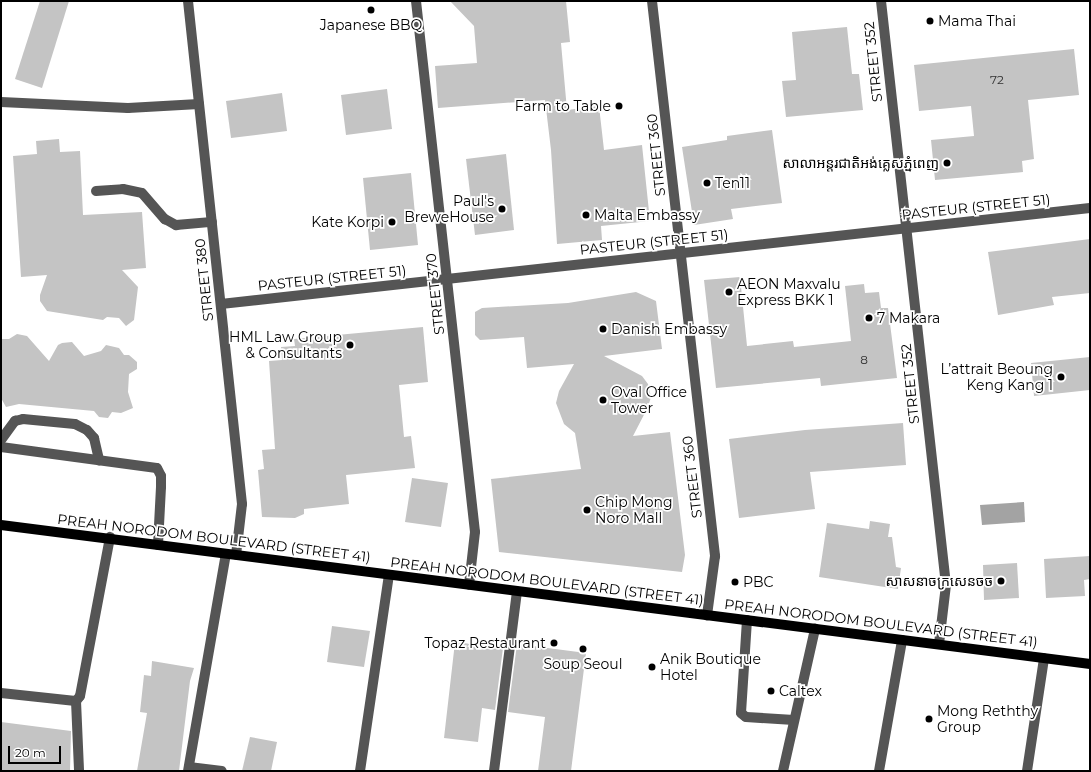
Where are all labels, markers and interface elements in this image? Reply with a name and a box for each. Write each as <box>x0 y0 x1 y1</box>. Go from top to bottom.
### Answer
marker: Japanese BBQ <box>366 5 376 15</box>
place label: Mama Thai <box>938 13 1016 29</box>
marker: Mama Thai <box>925 16 935 26</box>
place label: Japanese BBQ <box>320 17 422 33</box>
street label: STREET 352 <box>860 21 886 103</box>
house number: 72 <box>990 73 1004 87</box>
place label: Farm to Table <box>515 98 611 114</box>
marker: Farm to Table <box>614 101 624 111</box>
street label: STREET 360 <box>643 113 669 197</box>
place label: សាលាអន្តរជាតិអង់គ្លេសភ្នំពេញ <box>782 155 939 171</box>
marker: សាលាអន្តរជាតិអង់គ្លេសភ្នំពេញ <box>942 158 952 168</box>
place label: Ten11 <box>715 175 750 191</box>
marker: Ten11 <box>702 178 712 188</box>
street label: PASTEUR (STREET 51) <box>901 191 1051 223</box>
place label: Paul's BreweHouse <box>404 193 494 226</box>
marker: Paul's BreweHouse <box>497 204 507 214</box>
place label: Malta Embassy <box>594 207 700 223</box>
marker: Malta Embassy <box>581 210 591 220</box>
place label: Kate Korpi <box>311 214 384 230</box>
marker: Kate Korpi <box>387 217 397 227</box>
street label: PASTEUR (STREET 51) <box>579 226 729 258</box>
street label: STREET 380 <box>191 238 217 322</box>
street label: STREET 370 <box>422 252 448 336</box>
street label: PASTEUR (STREET 51) <box>257 262 407 294</box>
place label: AEON Maxvalu Express BKK 1 <box>737 276 841 308</box>
marker: AEON Maxvalu Express BKK 1 <box>724 287 734 297</box>
place label: 7 Makara <box>877 310 940 326</box>
marker: 7 Makara <box>864 313 874 323</box>
place label: Danish Embassy <box>611 321 727 337</box>
marker: Danish Embassy <box>598 324 608 334</box>
place label: HML Law Group & Consultants <box>229 329 342 362</box>
marker: HML Law Group & Consultants <box>345 340 355 350</box>
street label: STREET 352 <box>897 343 923 425</box>
house number: 8 <box>860 353 868 367</box>
place label: L’attrait Beoung Keng Kang 1 <box>941 361 1053 394</box>
marker: L’attrait Beoung Keng Kang 1 <box>1056 372 1066 382</box>
place label: Oval Office Tower <box>611 384 687 416</box>
marker: Oval Office Tower <box>598 395 608 405</box>
street label: STREET 360 <box>679 435 705 519</box>
place label: Chip Mong Noro Mall <box>595 494 673 526</box>
marker: Chip Mong Noro Mall <box>582 505 592 515</box>
street label: PREAH NORODOM BOULEVARD (STREET 41) <box>56 510 372 566</box>
street label: PREAH NORODOM BOULEVARD (STREET 41) <box>389 553 705 609</box>
place label: សាសនាចក្រសេនចច <box>885 573 993 589</box>
place label: PBC <box>743 574 773 590</box>
marker: សាសនាចក្រសេនចច <box>996 576 1006 586</box>
marker: PBC <box>730 577 740 587</box>
street label: PREAH NORODOM BOULEVARD (STREET 41) <box>723 595 1039 651</box>
place label: Topaz Restaurant <box>424 635 546 651</box>
marker: Topaz Restaurant <box>549 638 559 648</box>
marker: Soup Seoul <box>578 644 588 654</box>
place label: Anik Boutique Hotel <box>660 651 761 684</box>
place label: Soup Seoul <box>544 656 622 672</box>
marker: Anik Boutique Hotel <box>647 662 657 672</box>
place label: Caltex <box>779 683 822 699</box>
marker: Caltex <box>766 686 776 696</box>
place label: Mong Reththy Group <box>937 703 1038 736</box>
marker: Mong Reththy Group <box>924 714 934 724</box>
scale bar <box>10 738 63 764</box>
text: 20 m <box>15 745 46 760</box>

